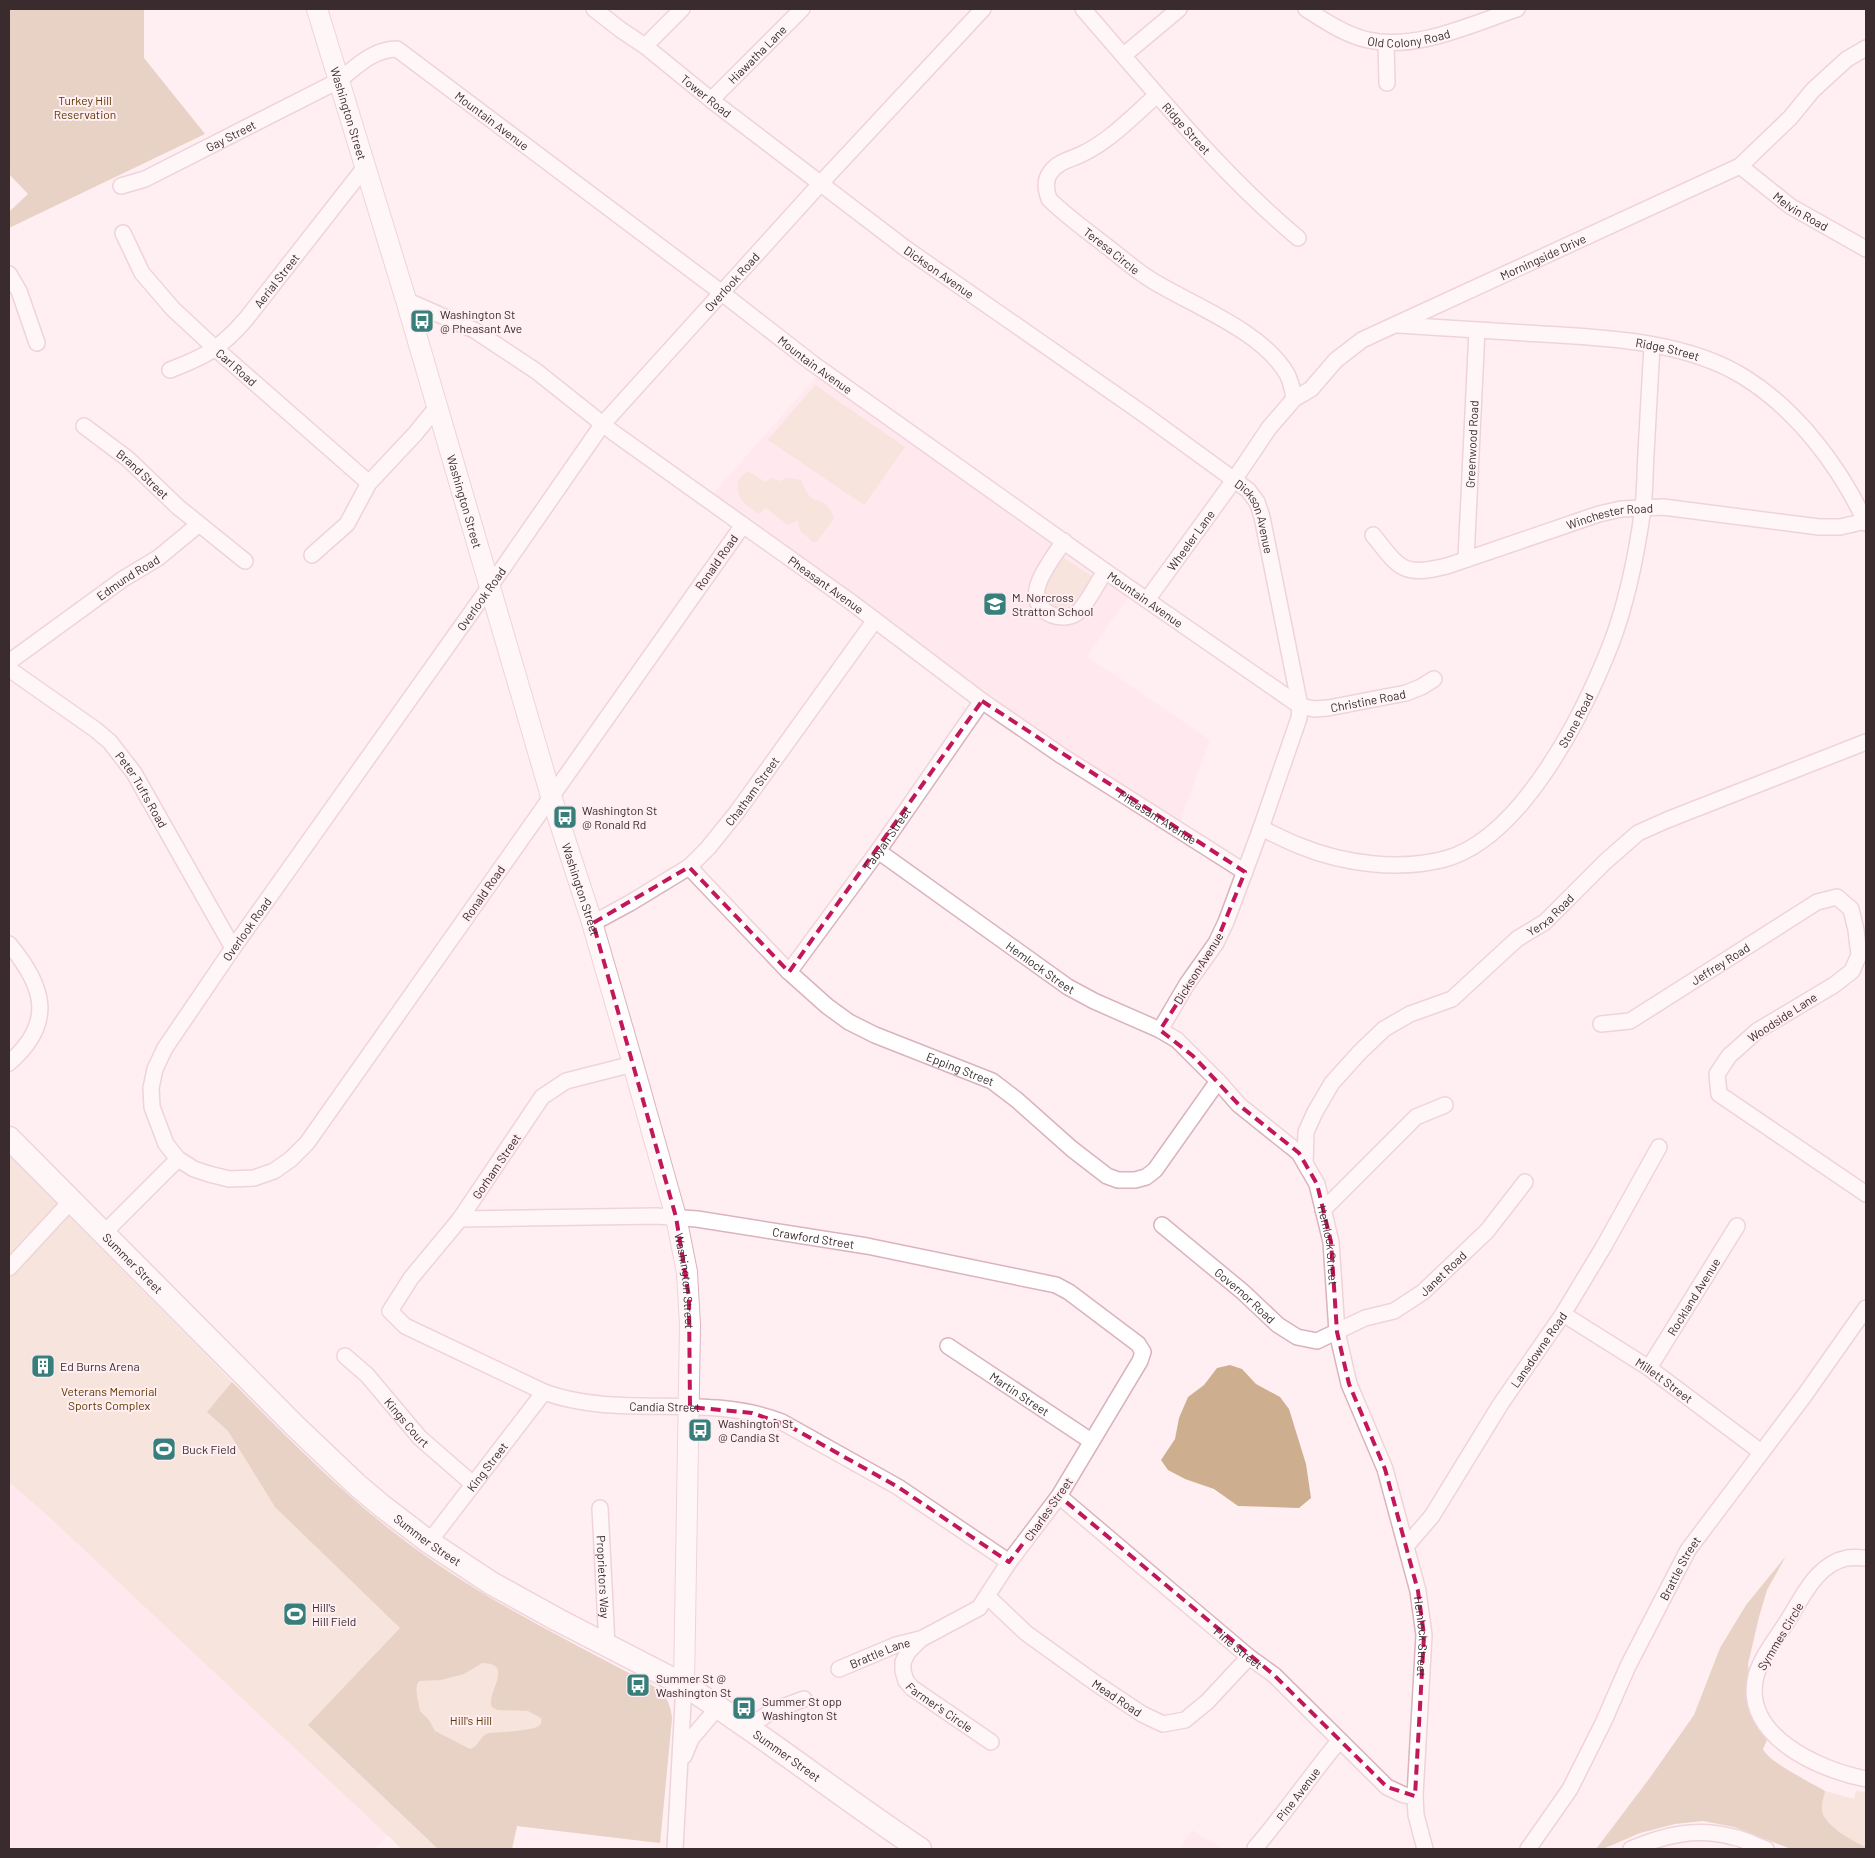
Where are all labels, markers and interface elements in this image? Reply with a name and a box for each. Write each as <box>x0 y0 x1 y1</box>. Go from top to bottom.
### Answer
street label: Hiawatha Lane <box>725 22 789 86</box>
street label: Old Colony Road <box>1366 26 1452 50</box>
street label: Washington Street <box>328 65 370 162</box>
street label: Tower Road <box>678 71 734 120</box>
street label: Mountain Avenue <box>452 88 532 153</box>
park label: Turkey Hill Reservation <box>54 93 116 121</box>
street label: Ridge Street <box>1160 99 1214 157</box>
street label: Gay Street <box>203 117 258 154</box>
street label: Melvin Road <box>1771 189 1831 233</box>
street label: Teresa Circle <box>1081 224 1143 277</box>
street label: Morningside Drive <box>1498 231 1588 283</box>
street label: Dickson Avenue <box>902 243 977 301</box>
street label: Overlook Road <box>701 249 762 314</box>
street label: Aerial Street <box>251 250 302 310</box>
place label: Washington St @ Pheasant Ave <box>440 307 522 335</box>
bus stop icon: Washington St @ Pheasant Ave <box>409 308 435 334</box>
street label: Mountain Avenue <box>776 332 855 396</box>
street label: Ridge Street <box>1635 335 1701 363</box>
street label: Carl Road <box>213 346 260 389</box>
street label: Greenwood Road <box>1462 400 1481 488</box>
street label: Brand Street <box>114 446 172 502</box>
street label: Washington Street <box>445 453 485 550</box>
street label: Dickson Avenue <box>1232 476 1276 555</box>
street label: Winchester Road <box>1564 500 1653 532</box>
street label: Wheeler Lane <box>1164 507 1217 573</box>
street label: Ronald Road <box>692 531 740 593</box>
street label: Edmund Road <box>94 552 162 603</box>
street label: Pheasant Avenue <box>786 553 867 616</box>
street label: Overlook Road <box>454 564 508 633</box>
street label: Mountain Avenue <box>1105 568 1186 630</box>
place label: M. Norcross Stratton School <box>1012 590 1093 618</box>
school or university icon: M. Norcross Stratton School <box>982 591 1008 617</box>
street label: Christine Road <box>1329 686 1407 714</box>
street label: Stone Road <box>1555 691 1596 750</box>
street label: Peter Tufts Road <box>113 749 170 830</box>
street label: Chatham Street <box>722 754 782 828</box>
street label: Pheasant Avenue <box>1116 787 1199 847</box>
place label: Washington St @ Ronald Rd <box>582 803 657 831</box>
bus stop icon: Washington St @ Ronald Rd <box>552 804 578 830</box>
street label: Fabyan Street <box>860 804 913 872</box>
street label: Washington Street <box>560 841 602 937</box>
street label: Ronald Road <box>459 862 507 924</box>
street label: Yerxa Road <box>1524 891 1576 938</box>
street label: Overlook Road <box>219 895 274 963</box>
street label: Dickson Avenue <box>1170 930 1226 1006</box>
street label: Hemlock Street <box>1004 938 1077 996</box>
street label: Jeffrey Road <box>1688 940 1752 987</box>
street label: Woodside Lane <box>1745 989 1819 1045</box>
street label: Epping Street <box>924 1049 996 1088</box>
street label: Gorham Street <box>469 1131 523 1201</box>
street label: Hemlock Street <box>1315 1204 1341 1286</box>
street label: Crawford Street <box>771 1224 855 1251</box>
street label: Summer Street <box>100 1230 166 1296</box>
street label: Washington Street <box>672 1232 697 1329</box>
street label: Janet Road <box>1416 1248 1469 1299</box>
street label: Rockland Avenue <box>1664 1255 1723 1338</box>
street label: Governor Road <box>1212 1265 1278 1326</box>
street label: Lansdowne Road <box>1507 1309 1569 1390</box>
building icon: Ed Burns Arena <box>30 1353 56 1379</box>
street label: Millett Street <box>1633 1354 1696 1406</box>
place label: Ed Burns Arena <box>60 1359 140 1373</box>
street label: Martin Street <box>987 1369 1052 1418</box>
park label: Veterans Memorial Sports Complex <box>61 1384 157 1412</box>
street label: Kings Court <box>382 1395 432 1450</box>
street label: Candia Street <box>629 1399 700 1414</box>
place label: Washington St @ Candia St <box>718 1416 793 1444</box>
bus stop icon: Washington St @ Candia St <box>687 1417 713 1443</box>
sports icon: Buck Field <box>151 1436 177 1462</box>
street label: King Street <box>463 1439 510 1494</box>
place label: Buck Field <box>182 1442 236 1456</box>
street label: Charles Street <box>1021 1475 1075 1543</box>
street label: Summer Street <box>391 1511 464 1568</box>
street label: Brattle Street <box>1656 1533 1703 1602</box>
street label: Proprietors Way <box>594 1535 613 1619</box>
street label: Hemlock Street <box>1412 1595 1431 1677</box>
street label: Symmes Circle <box>1754 1599 1806 1673</box>
place label: Hill's Hill Field <box>312 1600 356 1628</box>
sports icon: Hill's Hill Field <box>282 1601 308 1627</box>
street label: Pine Street <box>1212 1624 1265 1671</box>
street label: Brattle Lane <box>847 1635 911 1671</box>
place label: Summer St @ Washington St <box>656 1671 731 1699</box>
bus stop icon: Summer St @ Washington St <box>625 1672 651 1698</box>
street label: Mead Road <box>1090 1676 1145 1719</box>
street label: Farmer's Circle <box>903 1679 976 1735</box>
place label: Summer St opp Washington St <box>762 1694 842 1722</box>
bus stop icon: Summer St opp Washington St <box>731 1695 757 1721</box>
park label: Hill's Hill <box>450 1713 492 1727</box>
street label: Summer Street <box>751 1727 824 1784</box>
street label: Pine Avenue <box>1273 1764 1323 1823</box>

